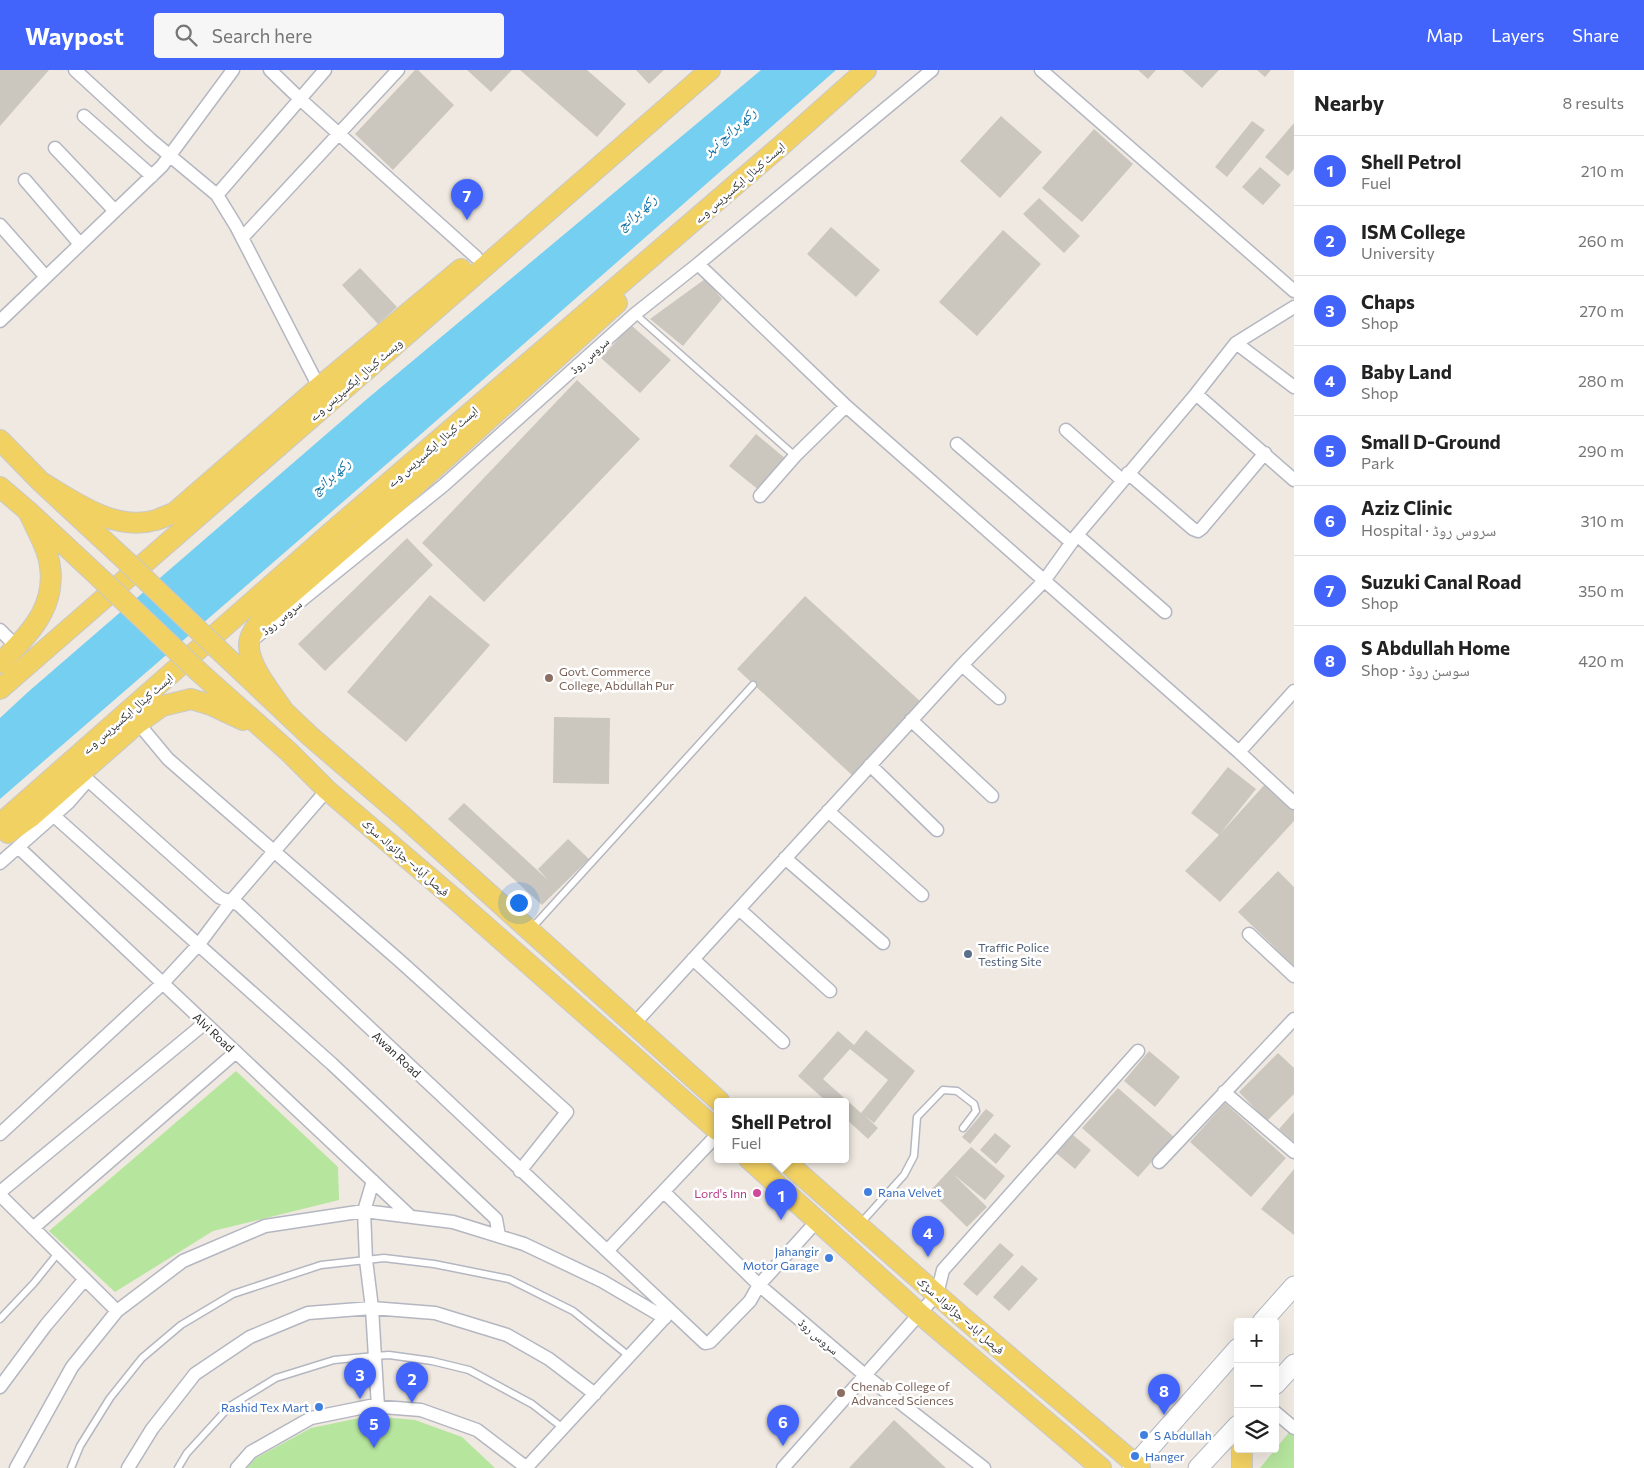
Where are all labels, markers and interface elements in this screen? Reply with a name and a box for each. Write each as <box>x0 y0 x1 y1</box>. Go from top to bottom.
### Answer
search box <box>154 13 504 58</box>
text: Waypost <box>25 21 124 50</box>
icon: search <box>172 21 200 49</box>
text: Search here <box>212 24 312 47</box>
text: Map <box>1426 24 1463 46</box>
text: Layers <box>1491 24 1544 46</box>
text: Share <box>1572 24 1619 46</box>
text: Nearby <box>1314 90 1384 115</box>
text: 8 results <box>1563 93 1624 112</box>
water label: رکھ برانچ نہر <box>698 103 760 160</box>
street label: ایسٹ کینال ایکسپریس وے <box>691 139 788 226</box>
text: Shell Petrol <box>1361 150 1462 173</box>
text: 1 <box>1326 161 1334 180</box>
text: 210 m <box>1581 161 1624 180</box>
text: Fuel <box>1361 173 1391 192</box>
pin: 7 <box>451 179 483 220</box>
water label: رکھ برانچ <box>613 190 660 235</box>
text: ISM College <box>1361 220 1465 243</box>
text: 2 <box>1325 231 1335 250</box>
text: 260 m <box>1578 231 1624 250</box>
text: University <box>1361 243 1435 262</box>
text: Chaps <box>1361 290 1415 313</box>
text: 3 <box>1325 301 1335 320</box>
text: 270 m <box>1579 301 1624 320</box>
text: Shop <box>1361 313 1399 332</box>
street label: سروس روڈ <box>566 334 612 377</box>
street label: ویسٹ کینال ایکسپریس وے <box>306 335 405 424</box>
text: Baby Land <box>1361 360 1452 383</box>
text: 4 <box>1325 371 1335 390</box>
text: 280 m <box>1578 371 1624 390</box>
text: Shop <box>1361 383 1399 402</box>
street label: ایسٹ کینال ایکسپریس وے <box>384 403 481 490</box>
text: Small D-Ground <box>1361 430 1501 453</box>
text: 5 <box>1325 441 1335 460</box>
text: 290 m <box>1578 441 1624 460</box>
text: Park <box>1361 453 1394 472</box>
water label: رکھ برانچ <box>307 454 354 499</box>
text: Aziz Clinic <box>1361 496 1452 519</box>
text: 6 <box>1325 511 1335 530</box>
text: 310 m <box>1581 511 1624 530</box>
text: Hospital · سروس روڈ <box>1361 520 1496 539</box>
text: Suzuki Canal Road <box>1361 570 1521 593</box>
text: 7 <box>1326 581 1334 600</box>
text: 350 m <box>1578 581 1624 600</box>
text: Shop <box>1361 593 1399 612</box>
street label: سروس روڈ <box>258 596 305 638</box>
text: S Abdullah Home <box>1361 636 1510 659</box>
text: 8 <box>1325 651 1335 670</box>
text: 420 m <box>1578 651 1624 670</box>
text: Shop · سوسن روڈ <box>1361 660 1470 679</box>
place label: Govt. Commerce College, Abdullah Pur <box>559 664 674 692</box>
street label: ایسٹ کینال ایکسپریس وے <box>79 670 176 757</box>
marker: Govt. Commerce College, Abdullah Pur <box>543 672 555 684</box>
street label: فیصل آباد– جڑانوالہ سڑک <box>359 815 452 900</box>
your location <box>506 890 532 916</box>
place label: Traffic Police Testing Site <box>978 940 1049 968</box>
marker: Traffic Police Testing Site <box>962 948 974 960</box>
street label: Alvi Road <box>191 1010 237 1055</box>
street label: Awan Road <box>370 1028 424 1080</box>
popup <box>714 1098 849 1163</box>
text: Shell Petrol <box>731 1110 832 1133</box>
text: Fuel <box>731 1133 762 1152</box>
pin: 1 <box>765 1179 797 1220</box>
place label: Rana Velvet <box>878 1185 942 1199</box>
place label: Lord's Inn <box>694 1186 747 1200</box>
marker: Rana Velvet <box>862 1186 874 1198</box>
marker: Lord's Inn <box>751 1187 763 1199</box>
pin: 4 <box>912 1216 944 1257</box>
place label: Jahangir Motor Garage <box>743 1244 819 1272</box>
marker: Jahangir Motor Garage <box>823 1252 835 1264</box>
street label: فیصل آباد– جڑانوالہ سڑک <box>914 1273 1007 1358</box>
street label: سروس روڈ <box>796 1315 842 1358</box>
map controls <box>1234 1318 1279 1453</box>
button: + <box>1234 1318 1279 1363</box>
pin: 3 <box>344 1358 376 1399</box>
pin: 2 <box>396 1362 428 1403</box>
button: − <box>1234 1363 1279 1408</box>
pin: 8 <box>1148 1374 1180 1415</box>
place label: Chenab College of Advanced Sciences <box>851 1379 954 1407</box>
marker: Chenab College of Advanced Sciences <box>835 1387 847 1399</box>
place label: Rashid Tex Mart <box>221 1400 309 1414</box>
marker: Rashid Tex Mart <box>313 1401 325 1413</box>
pin: 6 <box>767 1405 799 1446</box>
pin: 5 <box>358 1407 390 1448</box>
button: layers <box>1234 1408 1279 1453</box>
place label: S Abdullah <box>1154 1428 1212 1442</box>
marker: S Abdullah <box>1138 1429 1150 1441</box>
place label: Hanger <box>1145 1449 1185 1463</box>
marker: Hanger <box>1129 1450 1141 1462</box>

